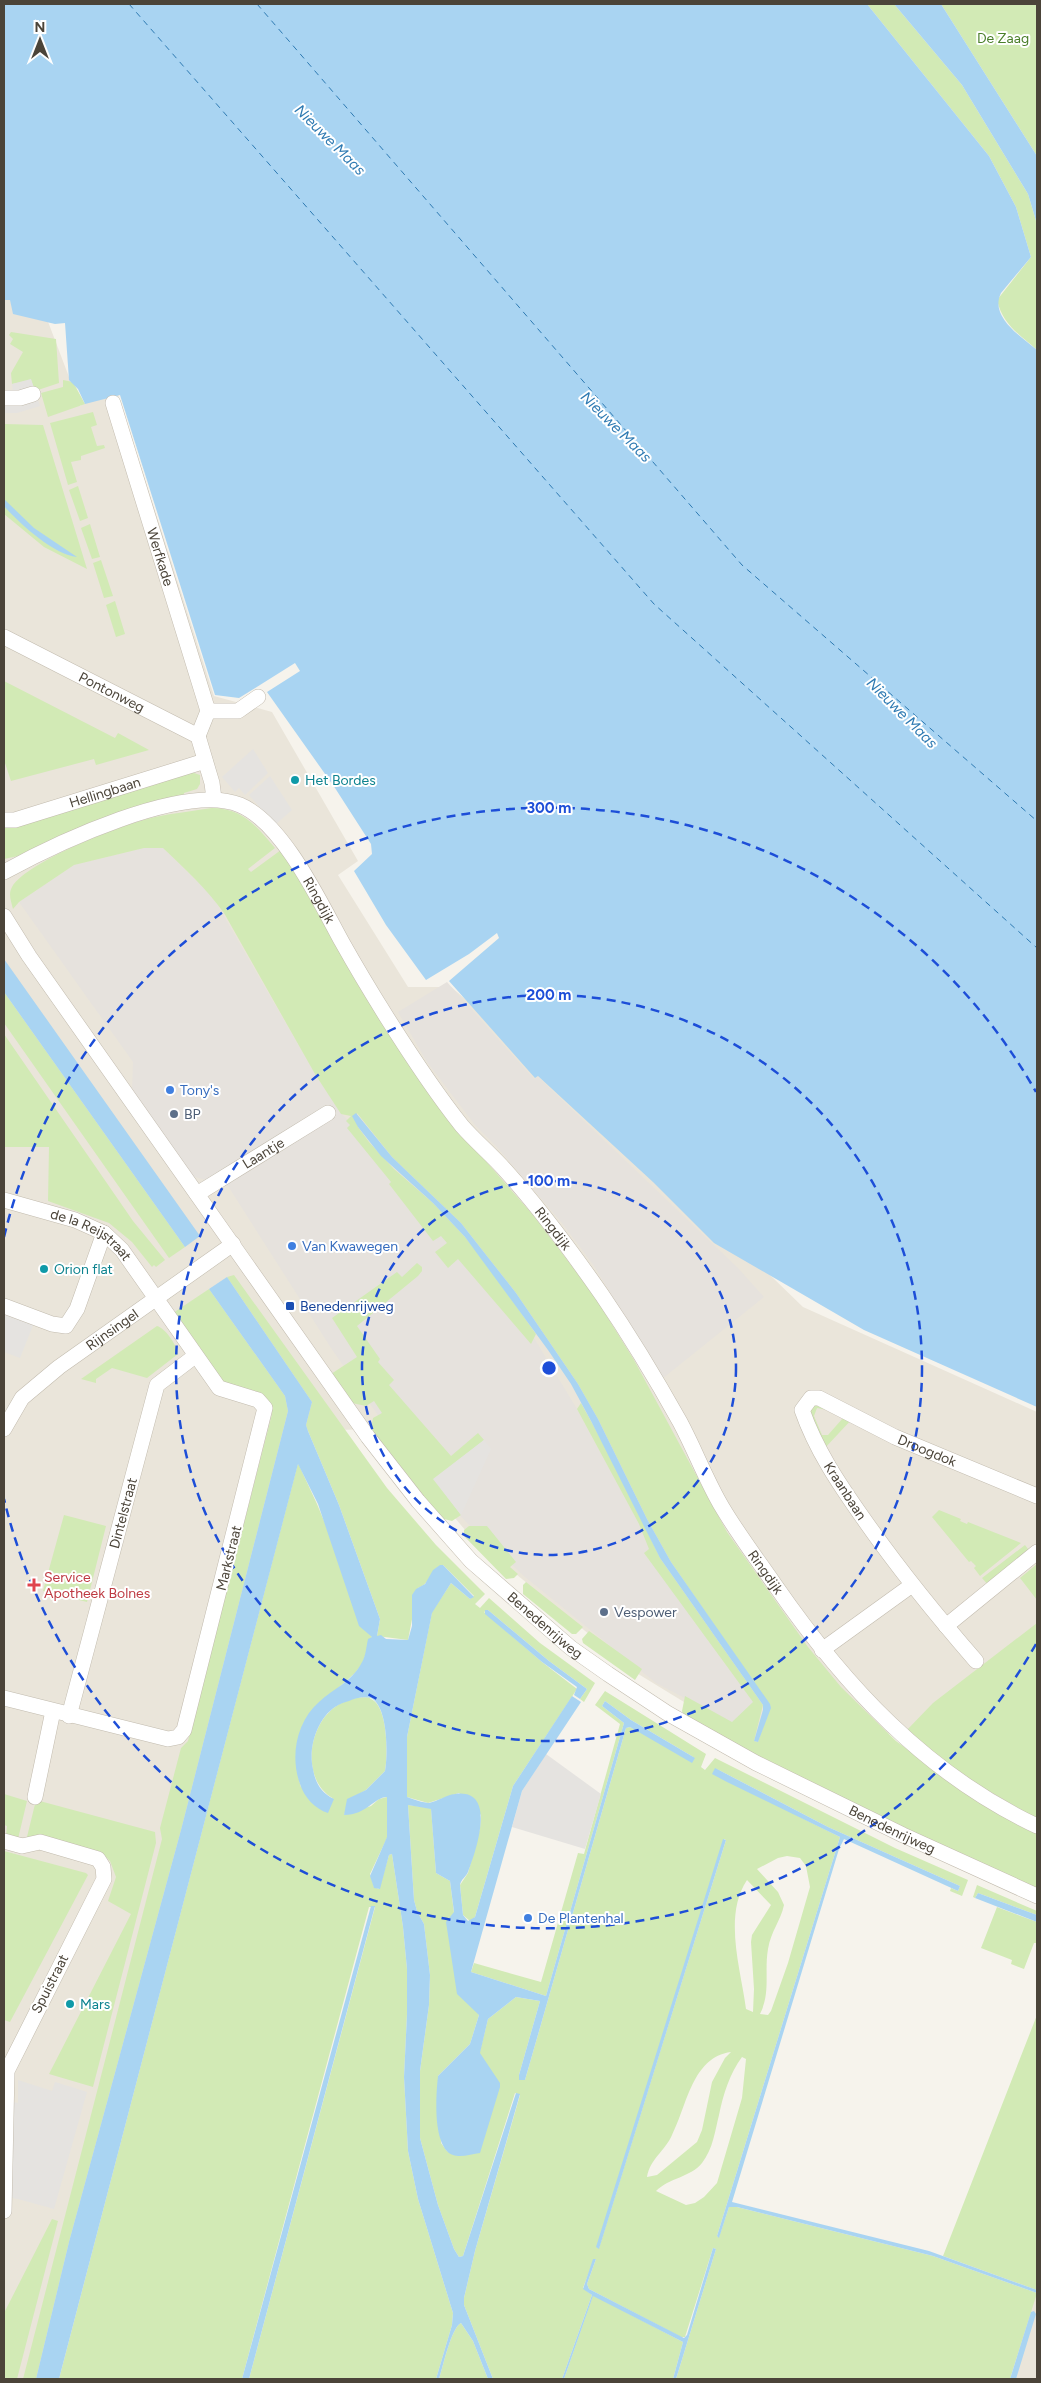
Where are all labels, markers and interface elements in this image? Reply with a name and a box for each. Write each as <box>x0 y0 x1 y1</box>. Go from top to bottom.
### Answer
north arrow <box>15 15 65 65</box>
text: N <box>35 19 45 36</box>
park label: De Zaag <box>977 30 1029 47</box>
water label: Nieuwe Maas <box>291 101 369 179</box>
water label: Nieuwe Maas <box>577 388 655 466</box>
street label: Werfkade <box>143 526 178 588</box>
street label: Pontonweg <box>76 668 148 716</box>
water label: Nieuwe Maas <box>863 674 941 752</box>
place label: Het Bordes <box>305 772 376 789</box>
street label: Hellingbaan <box>67 773 143 811</box>
marker: Het Bordes <box>289 774 301 786</box>
text: 300 m <box>527 799 571 817</box>
street label: Ringdijk <box>300 874 339 926</box>
text: 200 m <box>527 986 571 1004</box>
place label: Tony's <box>180 1082 219 1099</box>
marker: Tony's <box>164 1084 176 1096</box>
place label: BP <box>184 1106 201 1123</box>
marker: BP <box>168 1108 180 1120</box>
street label: Laantje <box>239 1133 288 1172</box>
text: 100 m <box>528 1172 570 1190</box>
street label: Ringdijk <box>531 1203 575 1253</box>
street label: de la Reijstraat <box>49 1205 135 1264</box>
place label: Van Kwawegen <box>302 1238 398 1255</box>
marker: Van Kwawegen <box>286 1240 298 1252</box>
place label: Orion flat <box>54 1261 113 1278</box>
marker: Orion flat <box>38 1263 50 1275</box>
place label: Benedenrijweg <box>300 1298 394 1315</box>
marker: Benedenrijweg <box>284 1300 296 1312</box>
street label: Rijnsingel <box>83 1305 141 1354</box>
centre of rings <box>540 1359 558 1377</box>
street label: Droogdok <box>895 1431 959 1470</box>
street label: Kraanbaan <box>820 1459 870 1523</box>
street label: Dintelstraat <box>105 1476 141 1550</box>
street label: Markstraat <box>213 1524 245 1592</box>
street label: Ringdijk <box>744 1547 787 1598</box>
place label: Service Apotheek Bolnes <box>44 1569 150 1602</box>
marker: Service Apotheek Bolnes <box>28 1579 40 1591</box>
street label: Benedenrijweg <box>504 1588 586 1662</box>
place label: Vespower <box>614 1604 677 1621</box>
marker: Vespower <box>598 1606 610 1618</box>
street label: Benedenrijweg <box>846 1801 938 1857</box>
place label: De Plantenhal <box>538 1910 624 1927</box>
marker: De Plantenhal <box>522 1912 534 1924</box>
street label: Spuistraat <box>28 1952 72 2016</box>
place label: Mars <box>80 1996 110 2013</box>
marker: Mars <box>64 1998 76 2010</box>

